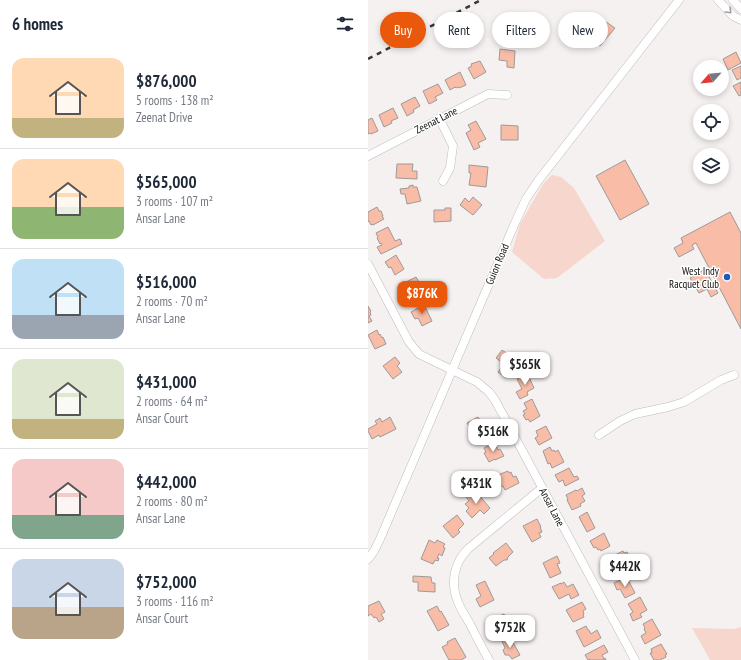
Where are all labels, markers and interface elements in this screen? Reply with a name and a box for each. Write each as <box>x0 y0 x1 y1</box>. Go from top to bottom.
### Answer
one-way arrow <box>724 6 731 14</box>
chip: Buy <box>380 12 426 48</box>
chip: Rent <box>434 12 484 48</box>
chip: Filters <box>492 12 550 48</box>
chip: New <box>558 12 608 48</box>
text: 6 homes <box>12 13 63 35</box>
icon: filters <box>334 13 356 35</box>
north arrow <box>693 60 729 96</box>
map controls <box>693 60 729 184</box>
text: $876,000 <box>136 70 197 92</box>
icon: home <box>44 74 92 122</box>
text: 5 rooms · 138 m² <box>136 92 214 109</box>
street label: Zeenat Lane <box>412 103 460 137</box>
button: locate <box>693 104 729 140</box>
text: Zeenat Drive <box>136 109 193 126</box>
button: layers <box>693 148 729 184</box>
text: $565,000 <box>136 171 197 193</box>
icon: home <box>44 175 92 223</box>
text: 3 rooms · 107 m² <box>136 193 213 210</box>
text: Ansar Lane <box>136 210 185 227</box>
street label: Guion Road <box>482 241 512 287</box>
place label: West Indy Racquet Club <box>669 264 720 291</box>
text: $516,000 <box>136 271 197 293</box>
marker: West Indy Racquet Club <box>722 272 732 282</box>
icon: home <box>44 275 92 323</box>
pin: $876K <box>394 281 450 315</box>
text: $876K <box>406 285 438 302</box>
text: 2 rooms · 70 m² <box>136 293 208 310</box>
text: Ansar Lane <box>136 310 185 327</box>
pin: $565K <box>497 352 553 386</box>
text: $565K <box>509 356 541 373</box>
text: $431,000 <box>136 371 197 393</box>
icon: home <box>44 375 92 423</box>
text: 2 rooms · 64 m² <box>136 393 208 410</box>
text: Ansar Court <box>136 410 188 427</box>
pin: $516K <box>465 419 521 453</box>
text: $516K <box>477 423 509 440</box>
text: $442,000 <box>136 471 197 493</box>
pin: $431K <box>448 471 504 505</box>
icon: home <box>44 475 92 523</box>
text: $431K <box>460 475 492 492</box>
street label: Ansar Lane <box>536 485 568 529</box>
text: 2 rooms · 80 m² <box>136 493 208 510</box>
text: Ansar Lane <box>136 510 185 527</box>
pin: $442K <box>597 554 653 588</box>
text: $442K <box>609 558 641 575</box>
text: $752,000 <box>136 571 197 593</box>
icon: home <box>44 575 92 623</box>
text: 3 rooms · 116 m² <box>136 593 214 610</box>
text: Ansar Court <box>136 610 188 627</box>
pin: $752K <box>482 615 538 649</box>
text: $752K <box>494 619 526 636</box>

